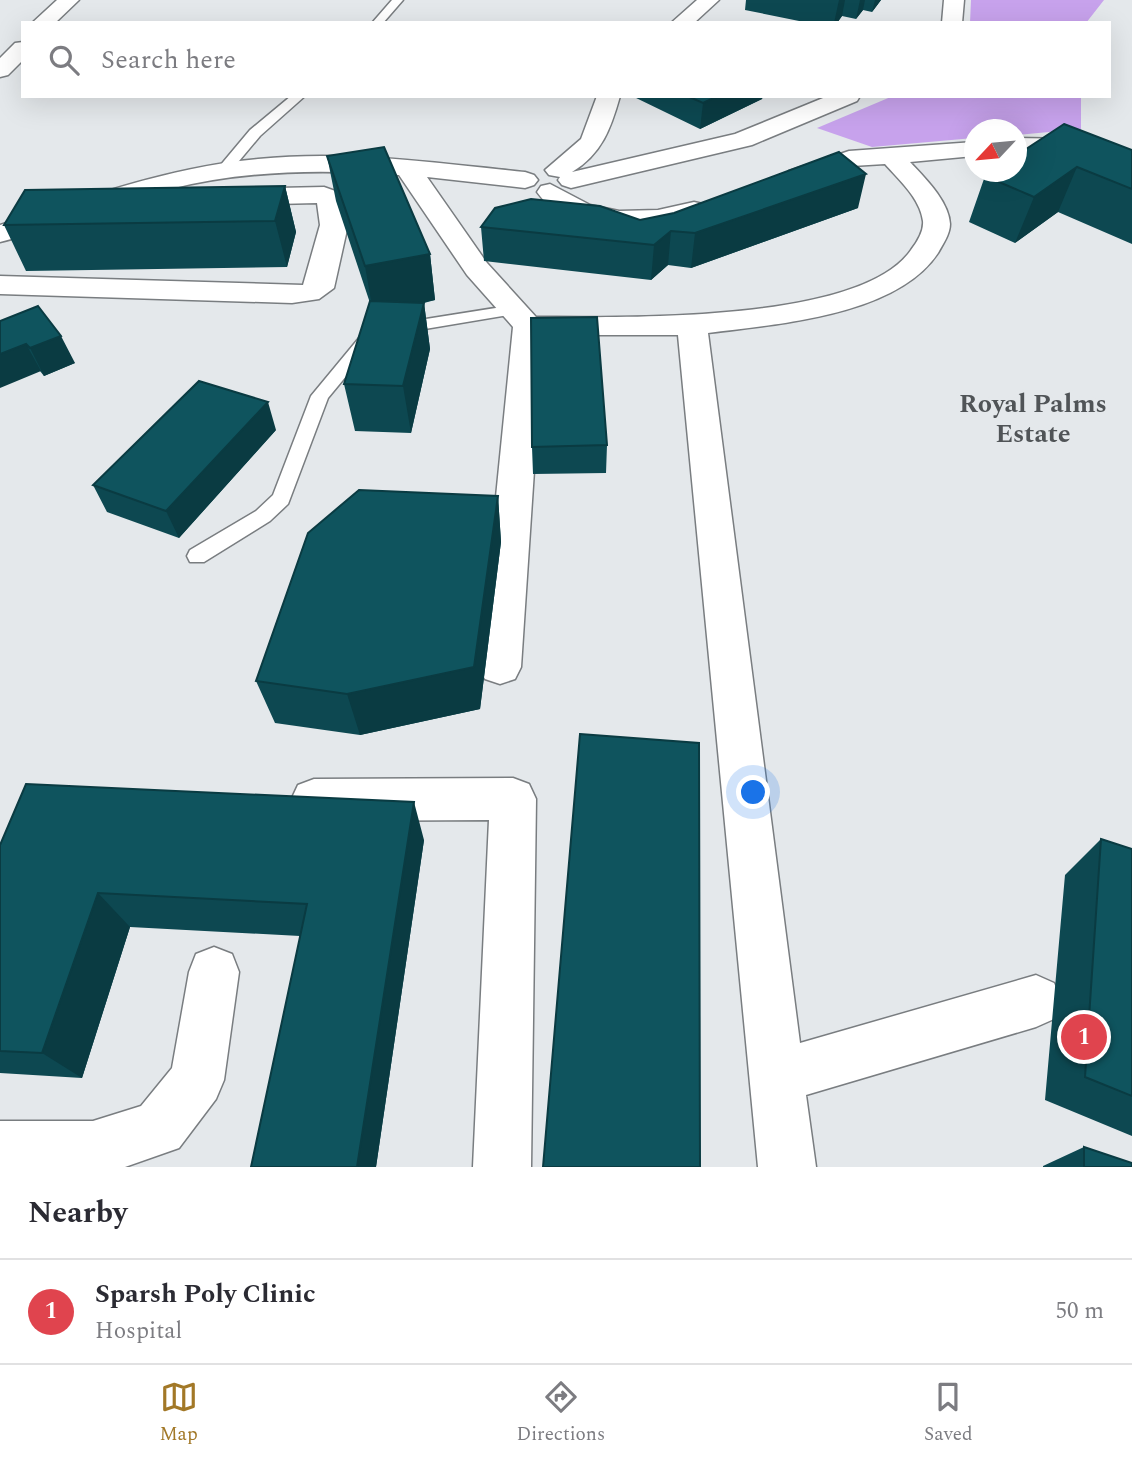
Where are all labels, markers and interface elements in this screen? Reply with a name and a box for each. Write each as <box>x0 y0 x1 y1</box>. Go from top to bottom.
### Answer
search box <box>21 21 1111 98</box>
text: Search here <box>101 40 236 80</box>
icon: search <box>45 41 83 79</box>
north arrow <box>964 119 1027 182</box>
district label: Royal Palms Estate <box>959 384 1107 454</box>
your location <box>736 775 770 809</box>
pin: 1 <box>1061 1011 1107 1063</box>
text: Nearby <box>28 1190 127 1236</box>
text: Sparsh Poly Clinic <box>95 1274 315 1314</box>
text: 1 <box>45 1294 57 1329</box>
text: 50 m <box>1055 1294 1104 1329</box>
text: Hospital <box>95 1314 182 1349</box>
tab: Map <box>159 1378 198 1449</box>
tab: Directions <box>516 1378 605 1449</box>
tab: Saved <box>924 1378 973 1449</box>

